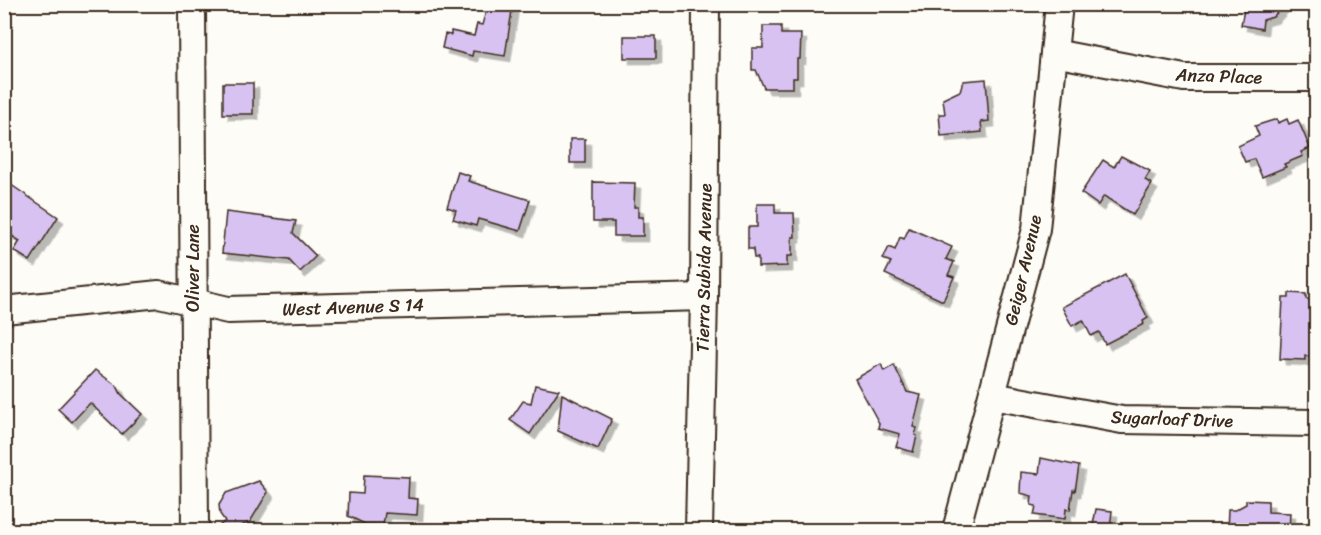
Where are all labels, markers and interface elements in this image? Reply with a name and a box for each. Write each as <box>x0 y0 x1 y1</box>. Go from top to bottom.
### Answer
street label: Anza Place <box>1174 58 1263 94</box>
street label: Tierra Subida Avenue <box>687 183 721 353</box>
street label: Geiger Avenue <box>995 211 1051 329</box>
street label: Oliver Lane <box>177 224 209 312</box>
street label: West Avenue S 14 <box>282 289 424 325</box>
street label: Sugarloaf Drive <box>1110 401 1234 437</box>

